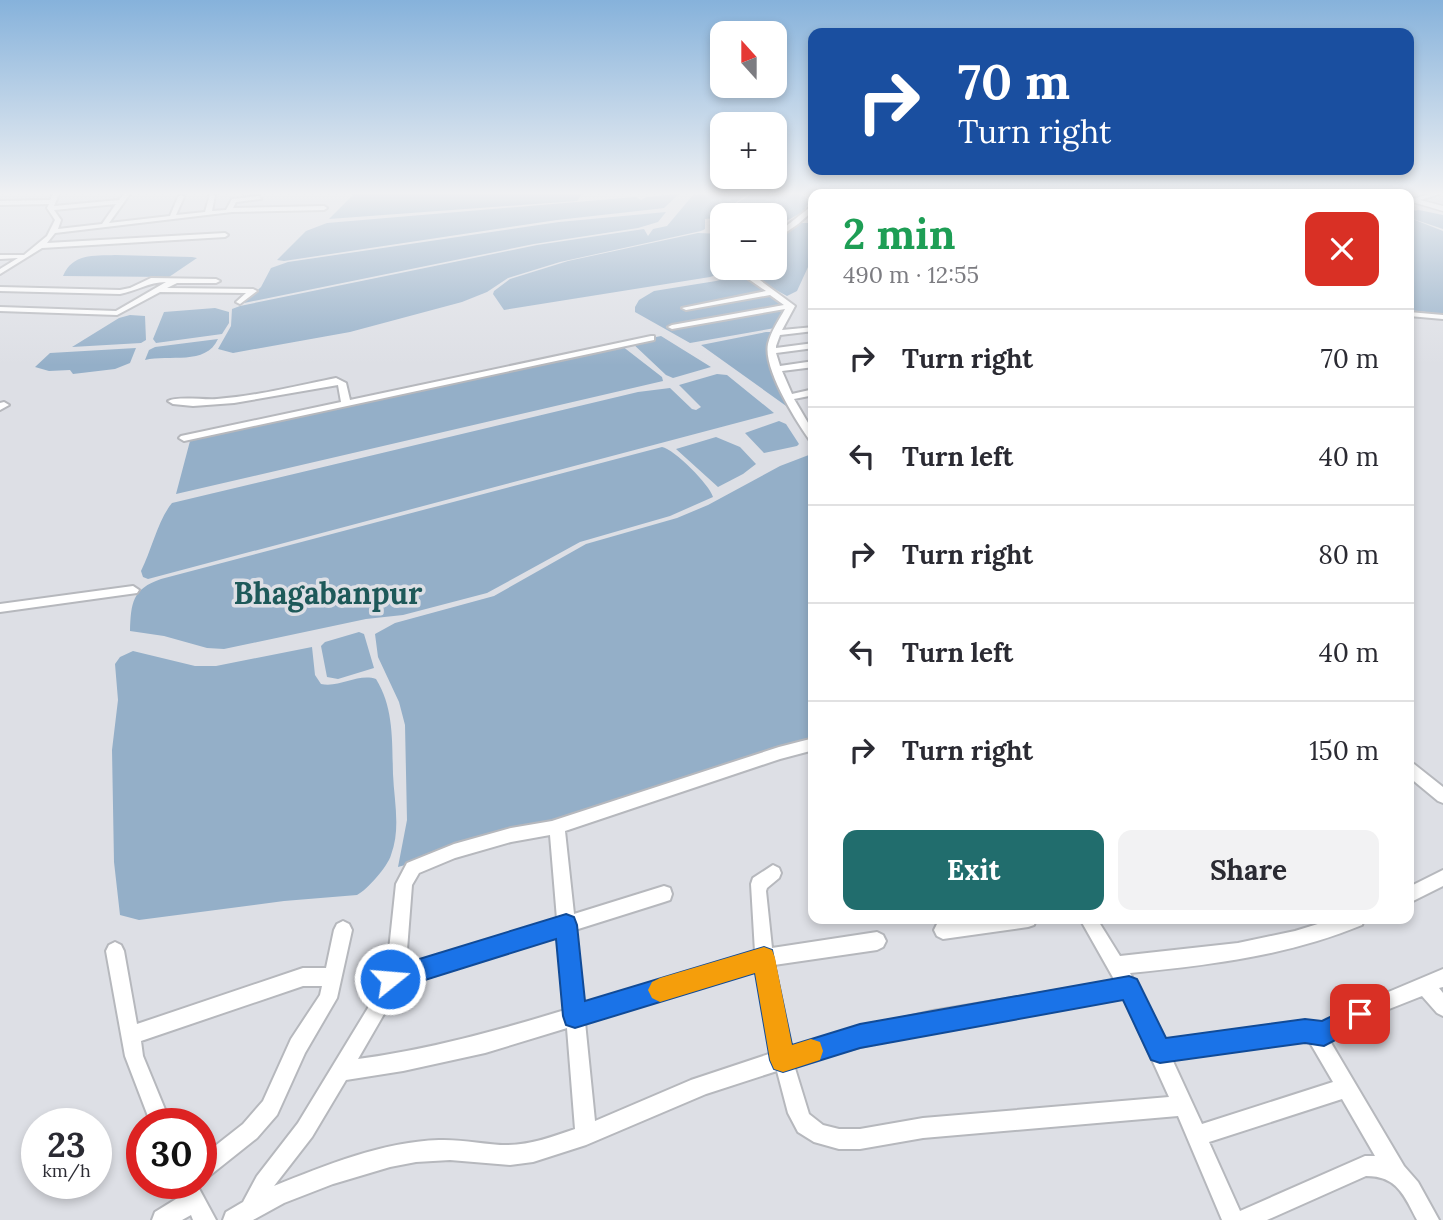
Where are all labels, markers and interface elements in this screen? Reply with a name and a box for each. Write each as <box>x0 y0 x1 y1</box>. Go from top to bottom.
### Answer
north arrow <box>710 21 788 98</box>
map controls <box>710 21 787 280</box>
text: 70 m <box>958 50 1070 112</box>
icon: right <box>843 56 934 147</box>
text: Turn right <box>958 111 1111 152</box>
button: + <box>710 112 787 189</box>
button: − <box>710 203 787 280</box>
text: 2 min <box>843 207 956 261</box>
button: close <box>1305 212 1379 286</box>
text: 490 m · 12:55 <box>843 260 979 289</box>
icon: right <box>843 339 881 377</box>
text: Turn right <box>902 342 1033 375</box>
text: 70 m <box>1321 342 1379 375</box>
icon: left <box>843 437 881 475</box>
text: Turn left <box>902 440 1013 473</box>
text: 40 m <box>1319 440 1379 473</box>
icon: right <box>843 535 881 573</box>
text: Turn right <box>902 538 1033 571</box>
text: 80 m <box>1318 538 1379 571</box>
district label: Bhagabanpur <box>233 574 423 613</box>
icon: left <box>843 633 881 671</box>
text: Turn left <box>902 636 1013 669</box>
text: 40 m <box>1319 636 1379 669</box>
icon: right <box>843 731 881 769</box>
text: Turn right <box>902 734 1033 767</box>
text: 150 m <box>1309 734 1379 767</box>
button: Exit <box>843 830 1104 910</box>
button: Share <box>1118 830 1379 910</box>
position arrow <box>353 942 427 1016</box>
pin <box>1330 984 1390 1044</box>
icon: arrive <box>1341 995 1379 1033</box>
speed limit sign: 30 <box>126 1108 217 1199</box>
text: 23 <box>47 1122 86 1167</box>
text: km/h <box>42 1159 91 1182</box>

